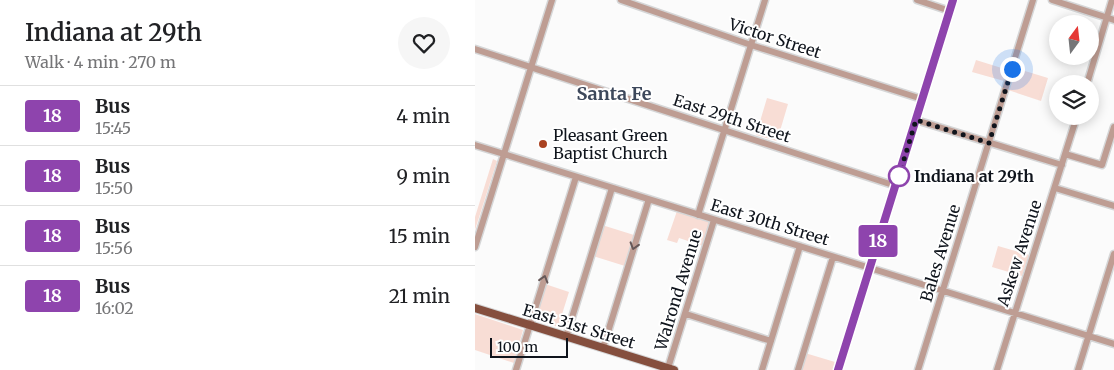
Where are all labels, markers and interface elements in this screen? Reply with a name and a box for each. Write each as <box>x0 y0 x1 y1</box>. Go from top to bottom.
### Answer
street label: Victor Street <box>725 13 824 63</box>
north arrow <box>1049 15 1099 65</box>
map controls <box>1049 15 1099 125</box>
text: Indiana at 29th <box>25 17 202 48</box>
button: heart <box>398 17 450 69</box>
text: Walk · 4 min · 270 m <box>25 52 176 72</box>
your location <box>1000 57 1025 82</box>
button: layers <box>1049 75 1099 125</box>
district label: Santa Fe <box>576 82 652 105</box>
street label: East 29th Street <box>671 90 794 147</box>
text: Bus <box>95 94 130 118</box>
text: 18 <box>43 104 62 127</box>
text: 4 min <box>396 104 450 128</box>
text: 15:45 <box>95 118 131 138</box>
place label: Pleasant Green Baptist Church <box>553 125 668 163</box>
marker: Pleasant Green Baptist Church <box>537 138 549 150</box>
text: Bus <box>95 154 130 178</box>
text: 18 <box>43 164 62 187</box>
text: 9 min <box>396 164 450 188</box>
marker: Indiana at 29th <box>888 165 910 187</box>
place label: Indiana at 29th <box>914 166 1034 186</box>
text: 15:50 <box>95 178 133 198</box>
street label: East 30th Street <box>708 194 832 250</box>
street label: Askew Avenue <box>992 197 1046 310</box>
street label: Bales Avenue <box>916 202 964 304</box>
text: Bus <box>95 214 130 238</box>
text: 18 <box>43 224 62 247</box>
text: 15 min <box>389 224 450 248</box>
line badge: 18 <box>855 225 901 257</box>
street label: Walrond Avenue <box>650 227 706 354</box>
text: 18 <box>869 229 887 252</box>
text: 15:56 <box>95 238 133 258</box>
one-way arrow <box>630 241 640 249</box>
text: Bus <box>95 274 130 298</box>
one-way arrow <box>538 275 548 283</box>
text: 18 <box>43 284 62 307</box>
text: 21 min <box>389 284 450 308</box>
text: 16:02 <box>95 298 134 318</box>
street label: East 31st Street <box>520 299 638 353</box>
scale bar <box>490 335 567 358</box>
text: 100 m <box>497 338 538 356</box>

